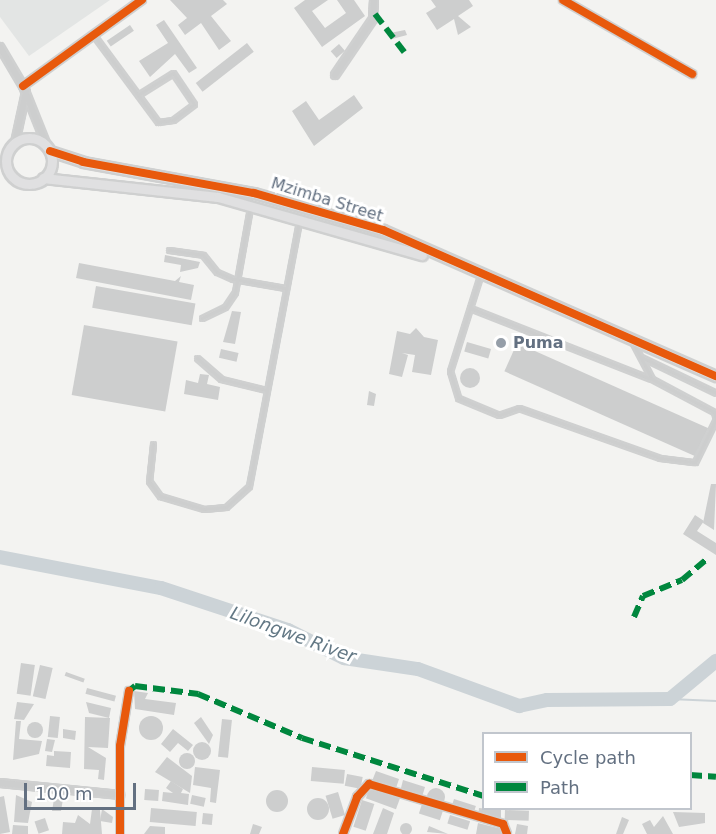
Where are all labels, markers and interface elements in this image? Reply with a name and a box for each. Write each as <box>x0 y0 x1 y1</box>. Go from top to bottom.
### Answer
street label: Mzimba Street <box>269 174 385 226</box>
place label: Puma <box>513 333 564 353</box>
marker: Puma <box>494 336 508 350</box>
water label: Lilongwe River <box>227 602 359 668</box>
legend <box>482 732 692 810</box>
text: Cycle path <box>540 747 636 768</box>
scale bar <box>27 771 140 809</box>
text: Path <box>540 777 580 798</box>
text: 100 m <box>35 783 93 804</box>

